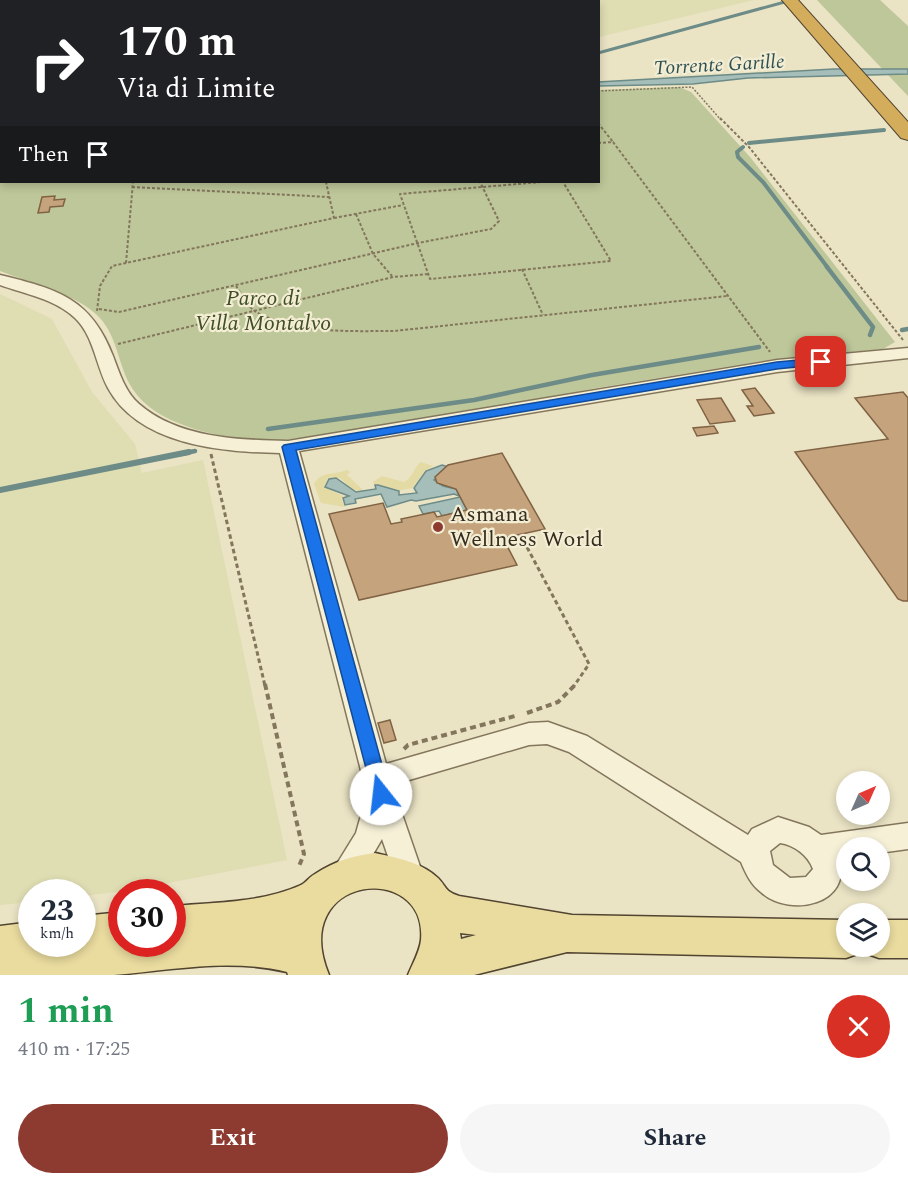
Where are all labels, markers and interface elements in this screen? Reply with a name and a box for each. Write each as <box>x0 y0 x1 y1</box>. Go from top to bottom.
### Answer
text: 170 m <box>117 11 236 74</box>
icon: right <box>18 24 96 102</box>
water label: Torrente Garille <box>653 47 785 83</box>
text: Via di Limite <box>117 68 275 110</box>
text: Then <box>18 138 69 171</box>
icon: arrive <box>81 138 114 171</box>
park label: Parco di Villa Montalvo <box>195 282 331 340</box>
pin <box>795 336 846 387</box>
icon: arrive <box>804 345 837 378</box>
place label: Asmana Wellness World <box>450 498 603 556</box>
marker: Asmana Wellness World <box>431 520 445 534</box>
position arrow <box>349 762 413 826</box>
north arrow <box>836 771 890 825</box>
map controls <box>836 771 890 957</box>
button: search <box>836 837 890 891</box>
speed limit sign: 30 <box>108 879 186 957</box>
text: 23 <box>40 888 74 934</box>
button: layers <box>836 903 890 957</box>
text: km/h <box>40 922 74 945</box>
text: 1 min <box>18 984 114 1039</box>
button: close <box>827 995 890 1058</box>
text: 410 m · 17:25 <box>18 1034 130 1064</box>
button: Exit <box>18 1104 448 1173</box>
button: Share <box>460 1104 890 1173</box>

